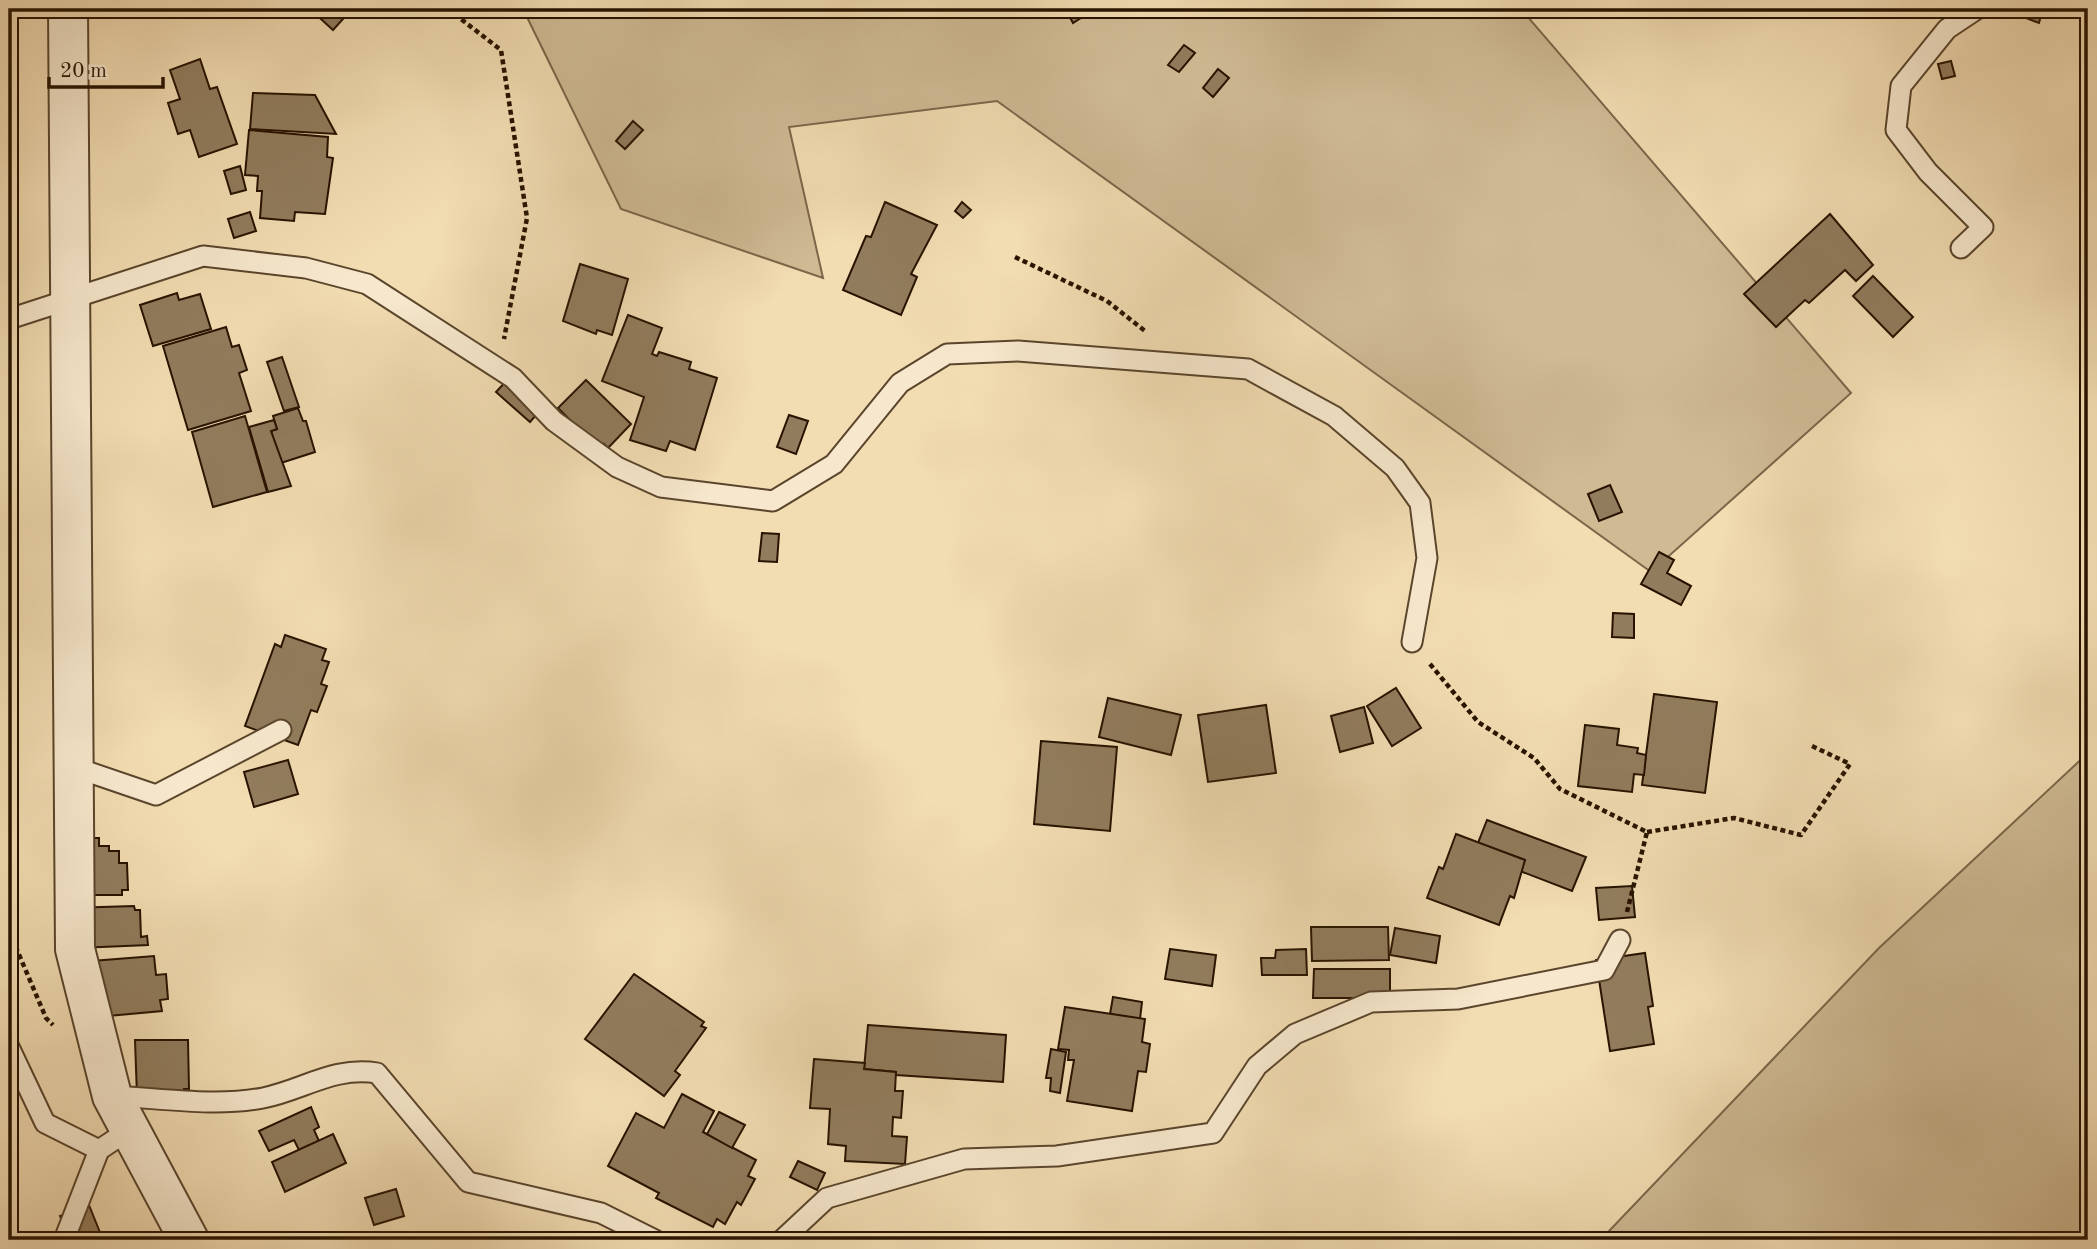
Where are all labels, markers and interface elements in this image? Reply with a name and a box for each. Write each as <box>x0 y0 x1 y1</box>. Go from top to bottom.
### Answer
scale bar <box>49 46 163 90</box>
text: 20 m <box>60 61 107 82</box>

